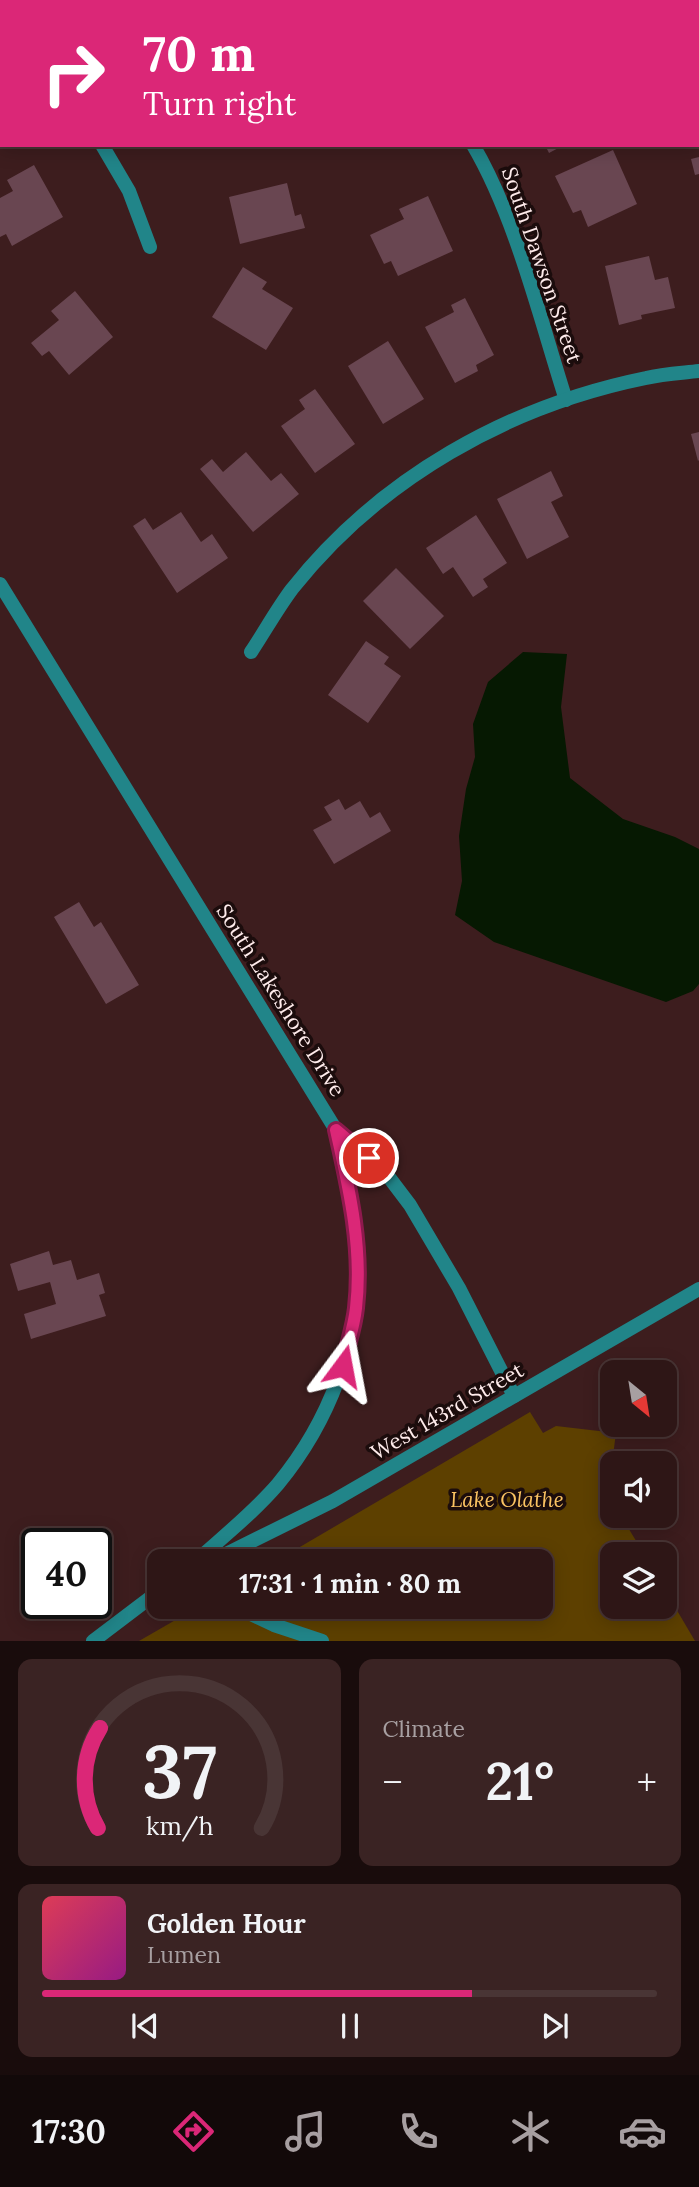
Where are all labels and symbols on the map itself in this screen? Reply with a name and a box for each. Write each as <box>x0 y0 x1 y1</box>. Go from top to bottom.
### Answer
street label: South Dawson Street <box>496 163 589 367</box>
street label: South Lakeshore Drive <box>211 899 351 1101</box>
pin <box>339 1128 399 1188</box>
position arrow <box>306 1329 380 1403</box>
street label: West 143rd Street <box>366 1356 529 1466</box>
north arrow <box>600 1360 677 1437</box>
park label: Lake Olathe <box>450 1486 564 1513</box>
speed limit sign: 40 <box>21 1528 112 1619</box>

